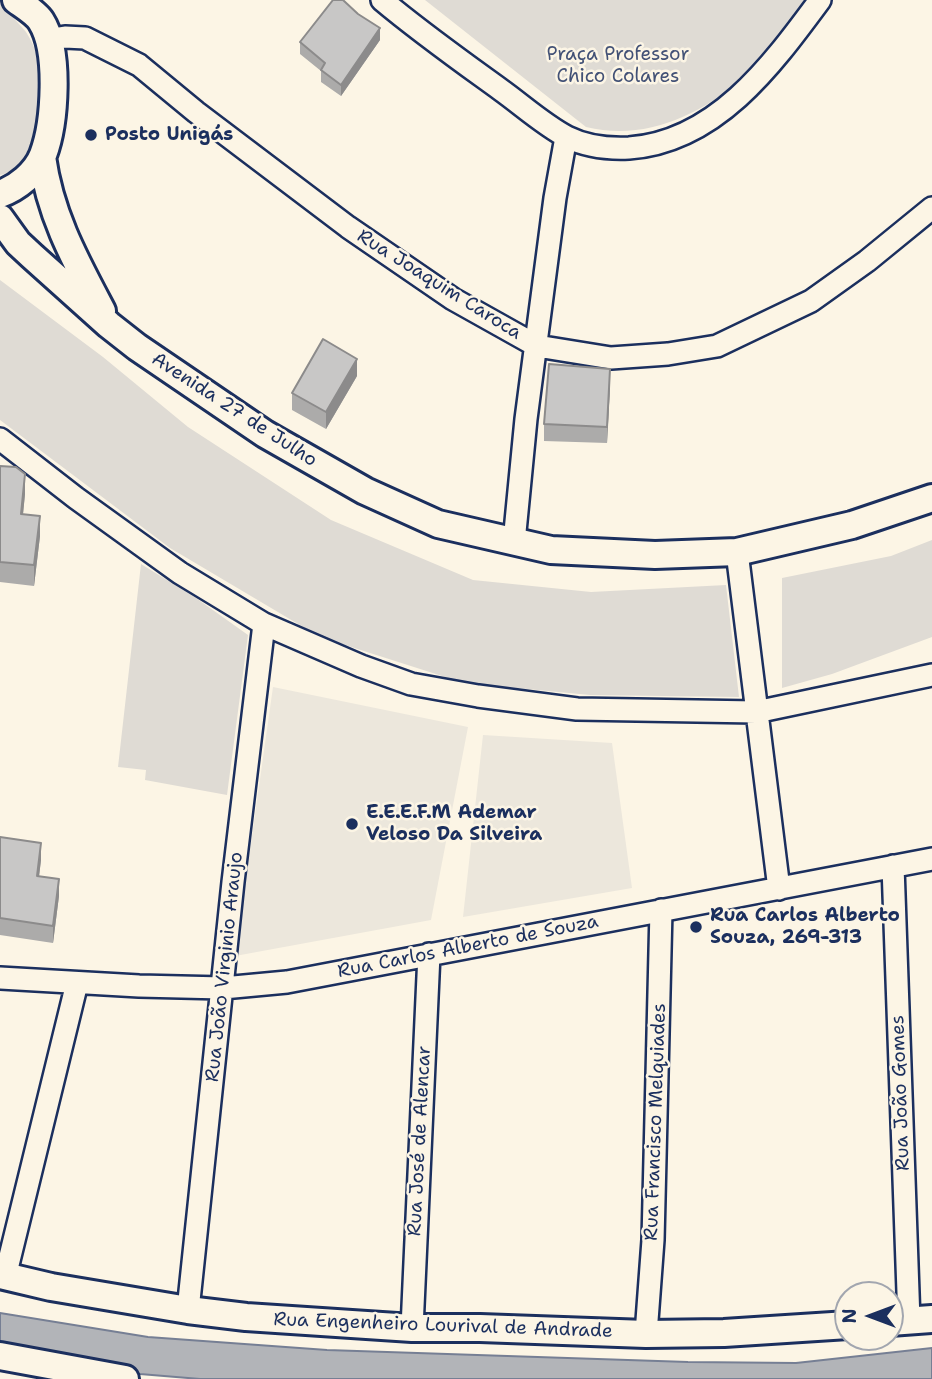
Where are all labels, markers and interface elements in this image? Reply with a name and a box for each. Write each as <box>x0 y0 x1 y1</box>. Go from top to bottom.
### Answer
park label: Praça Professor Chico Colares <box>547 44 689 88</box>
place label: Posto Unigás <box>105 124 233 146</box>
marker: Posto Unigás <box>83 127 99 143</box>
street label: Rua Joaquim Caroca <box>353 225 525 345</box>
street label: Avenida 27 de Julho <box>147 348 321 472</box>
place label: E.E.E.F.M Ademar Veloso Da Silveira <box>366 802 542 846</box>
marker: E.E.E.F.M Ademar Veloso Da Silveira <box>344 816 360 832</box>
street label: Rua João Virginio Araujo <box>202 851 248 1083</box>
place label: Rua Carlos Alberto Souza, 269-313 <box>710 905 900 949</box>
street label: Rua Carlos Alberto de Souza <box>336 911 600 983</box>
marker: Rua Carlos Alberto Souza, 269-313 <box>688 919 704 935</box>
street label: Rua Francisco Melquiades <box>640 1003 672 1241</box>
street label: Rua João Gomes <box>887 1015 915 1171</box>
street label: Rua José de Alencar <box>404 1045 436 1237</box>
north arrow <box>834 1281 904 1351</box>
text: N <box>837 1308 862 1324</box>
street label: Rua Engenheiro Lourival de Andrade <box>273 1309 613 1343</box>

